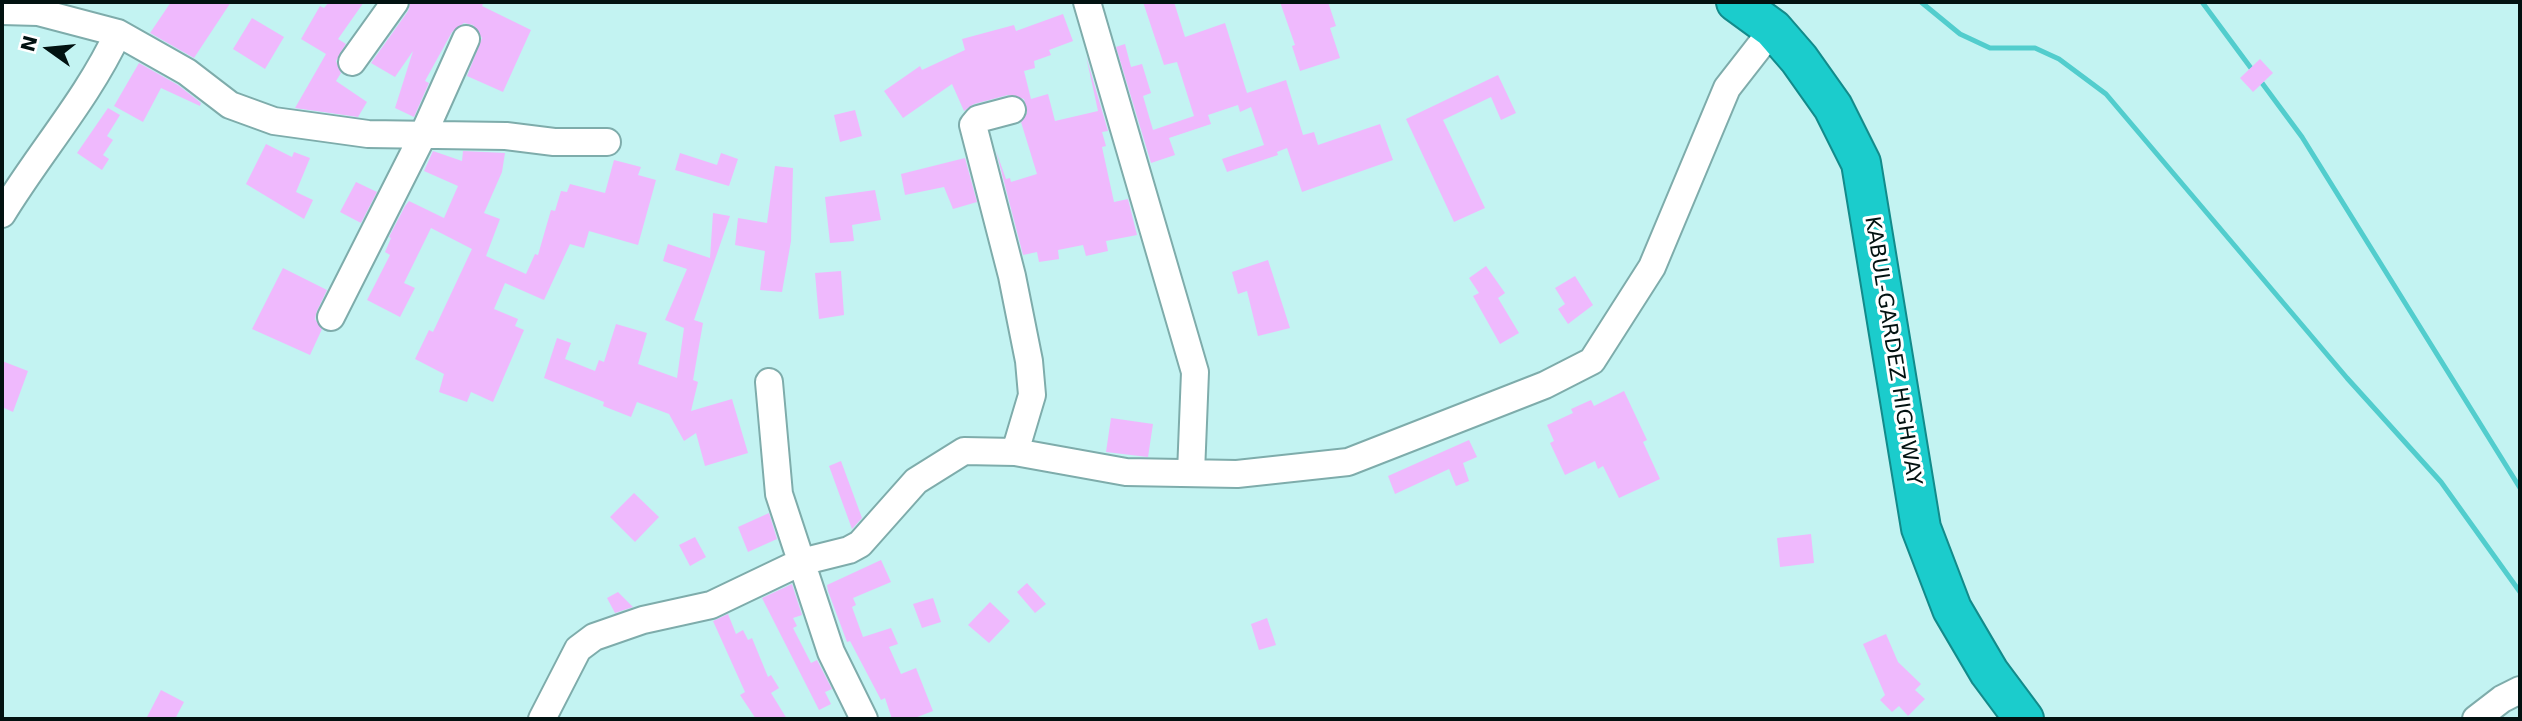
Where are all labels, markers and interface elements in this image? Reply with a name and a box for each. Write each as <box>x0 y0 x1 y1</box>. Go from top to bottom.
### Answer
north arrow <box>14 14 84 84</box>
text: N <box>16 33 41 54</box>
street label: KABUL-GARDEZ HIGHWAY <box>1858 215 1926 487</box>

